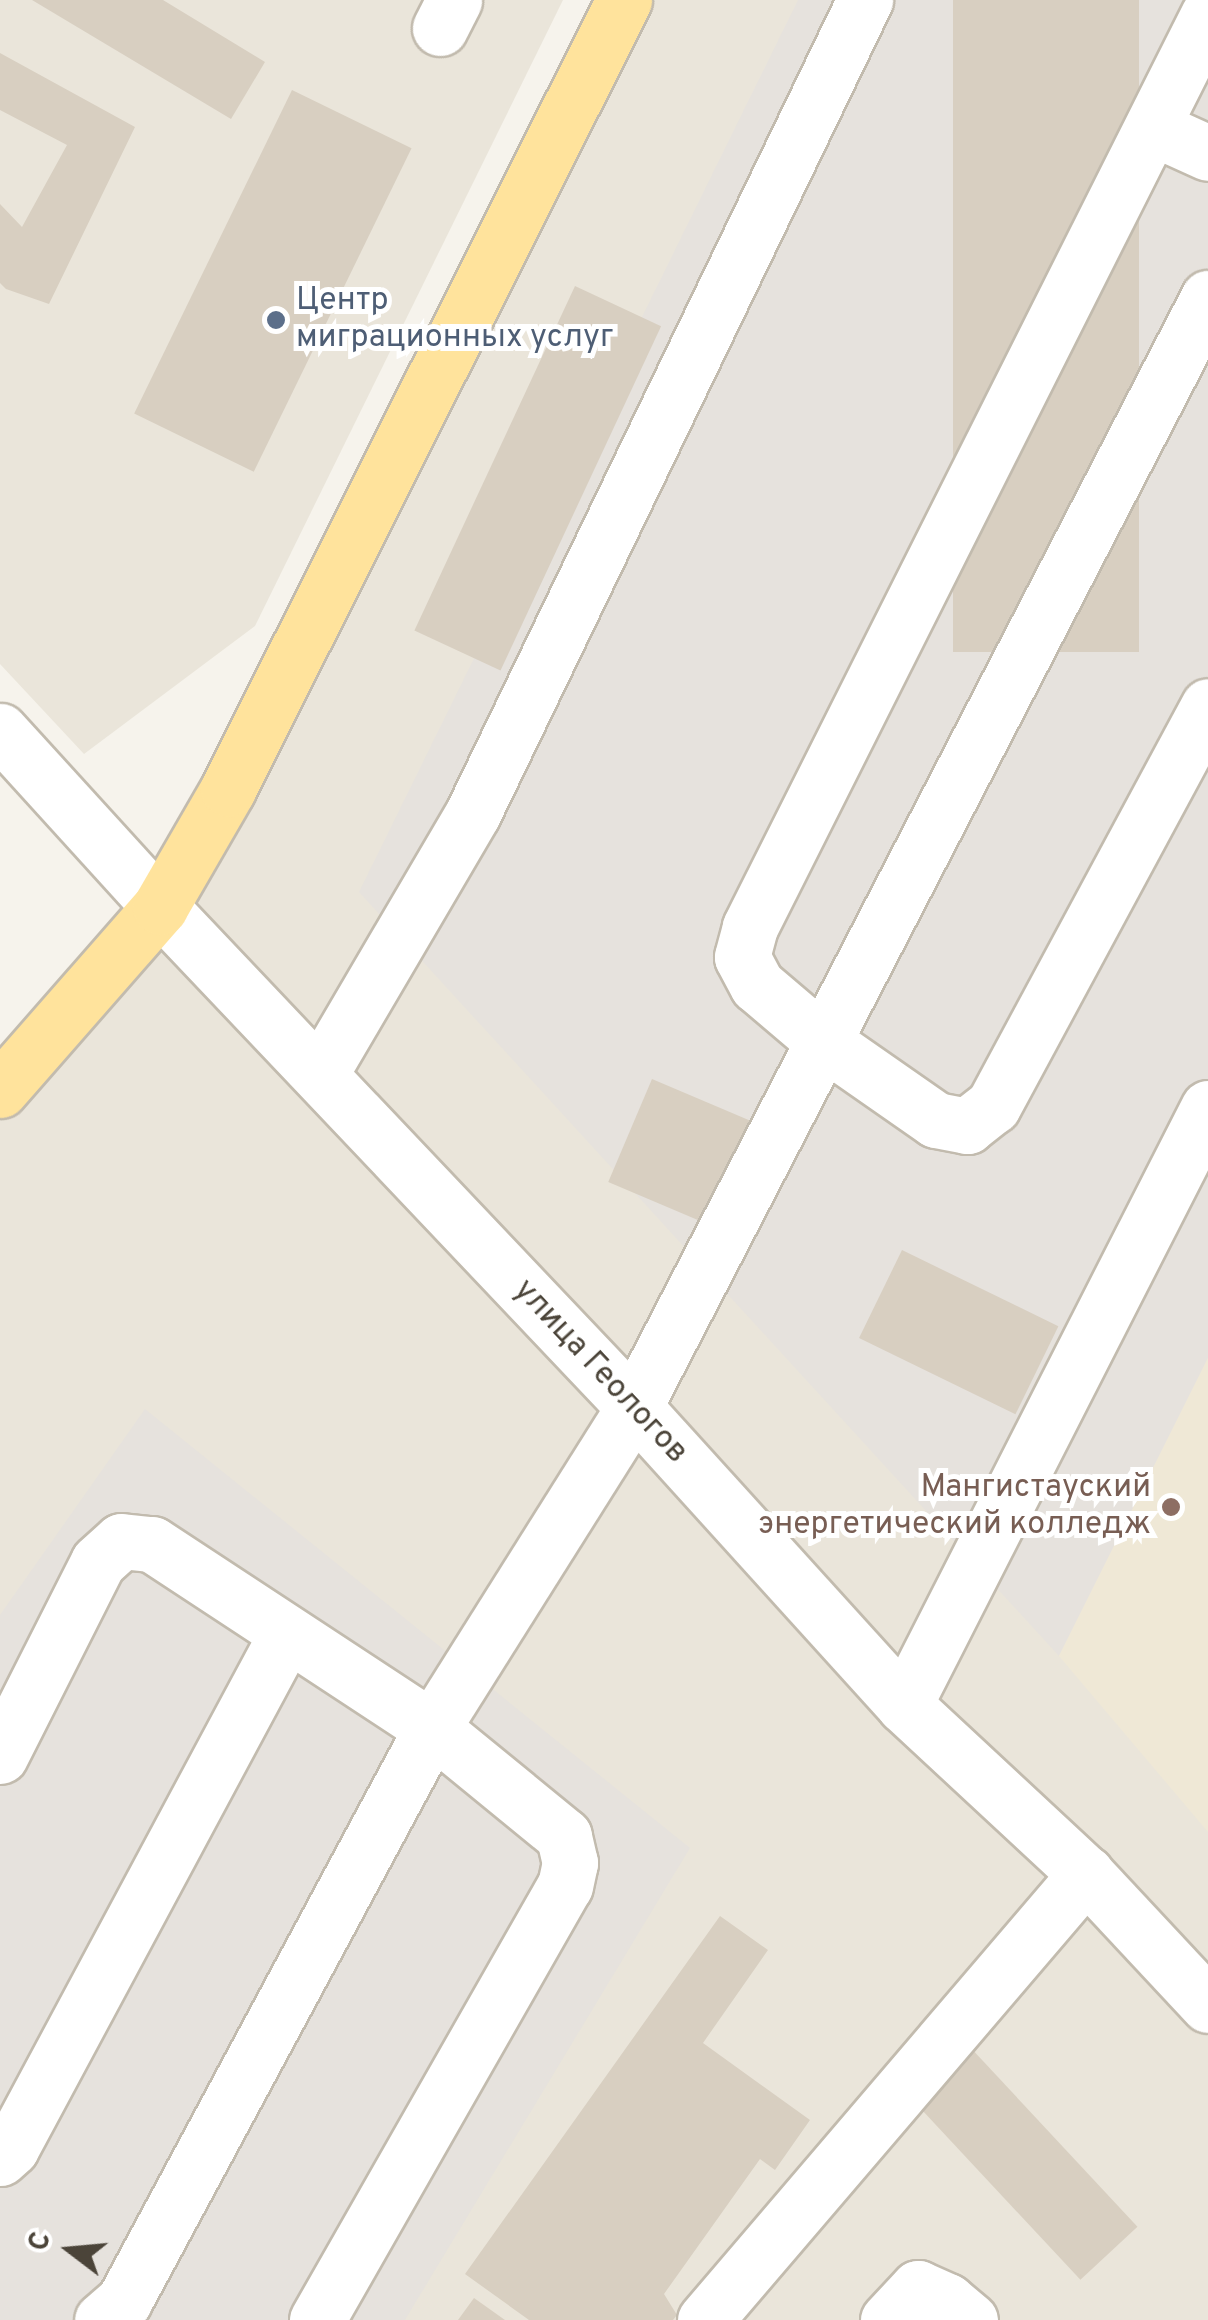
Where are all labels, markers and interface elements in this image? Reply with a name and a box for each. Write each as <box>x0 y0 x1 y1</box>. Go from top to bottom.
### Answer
place label: Центр миграционных услуг <box>296 283 614 358</box>
marker: Центр миграционных услуг <box>265 309 287 331</box>
street label: улица Геологов <box>505 1272 695 1472</box>
place label: Мангистауский энергетический колледж <box>758 1470 1151 1545</box>
marker: Мангистауский энергетический колледж <box>1160 1496 1182 1518</box>
north arrow <box>20 2200 120 2300</box>
text: С <box>21 2228 61 2255</box>

